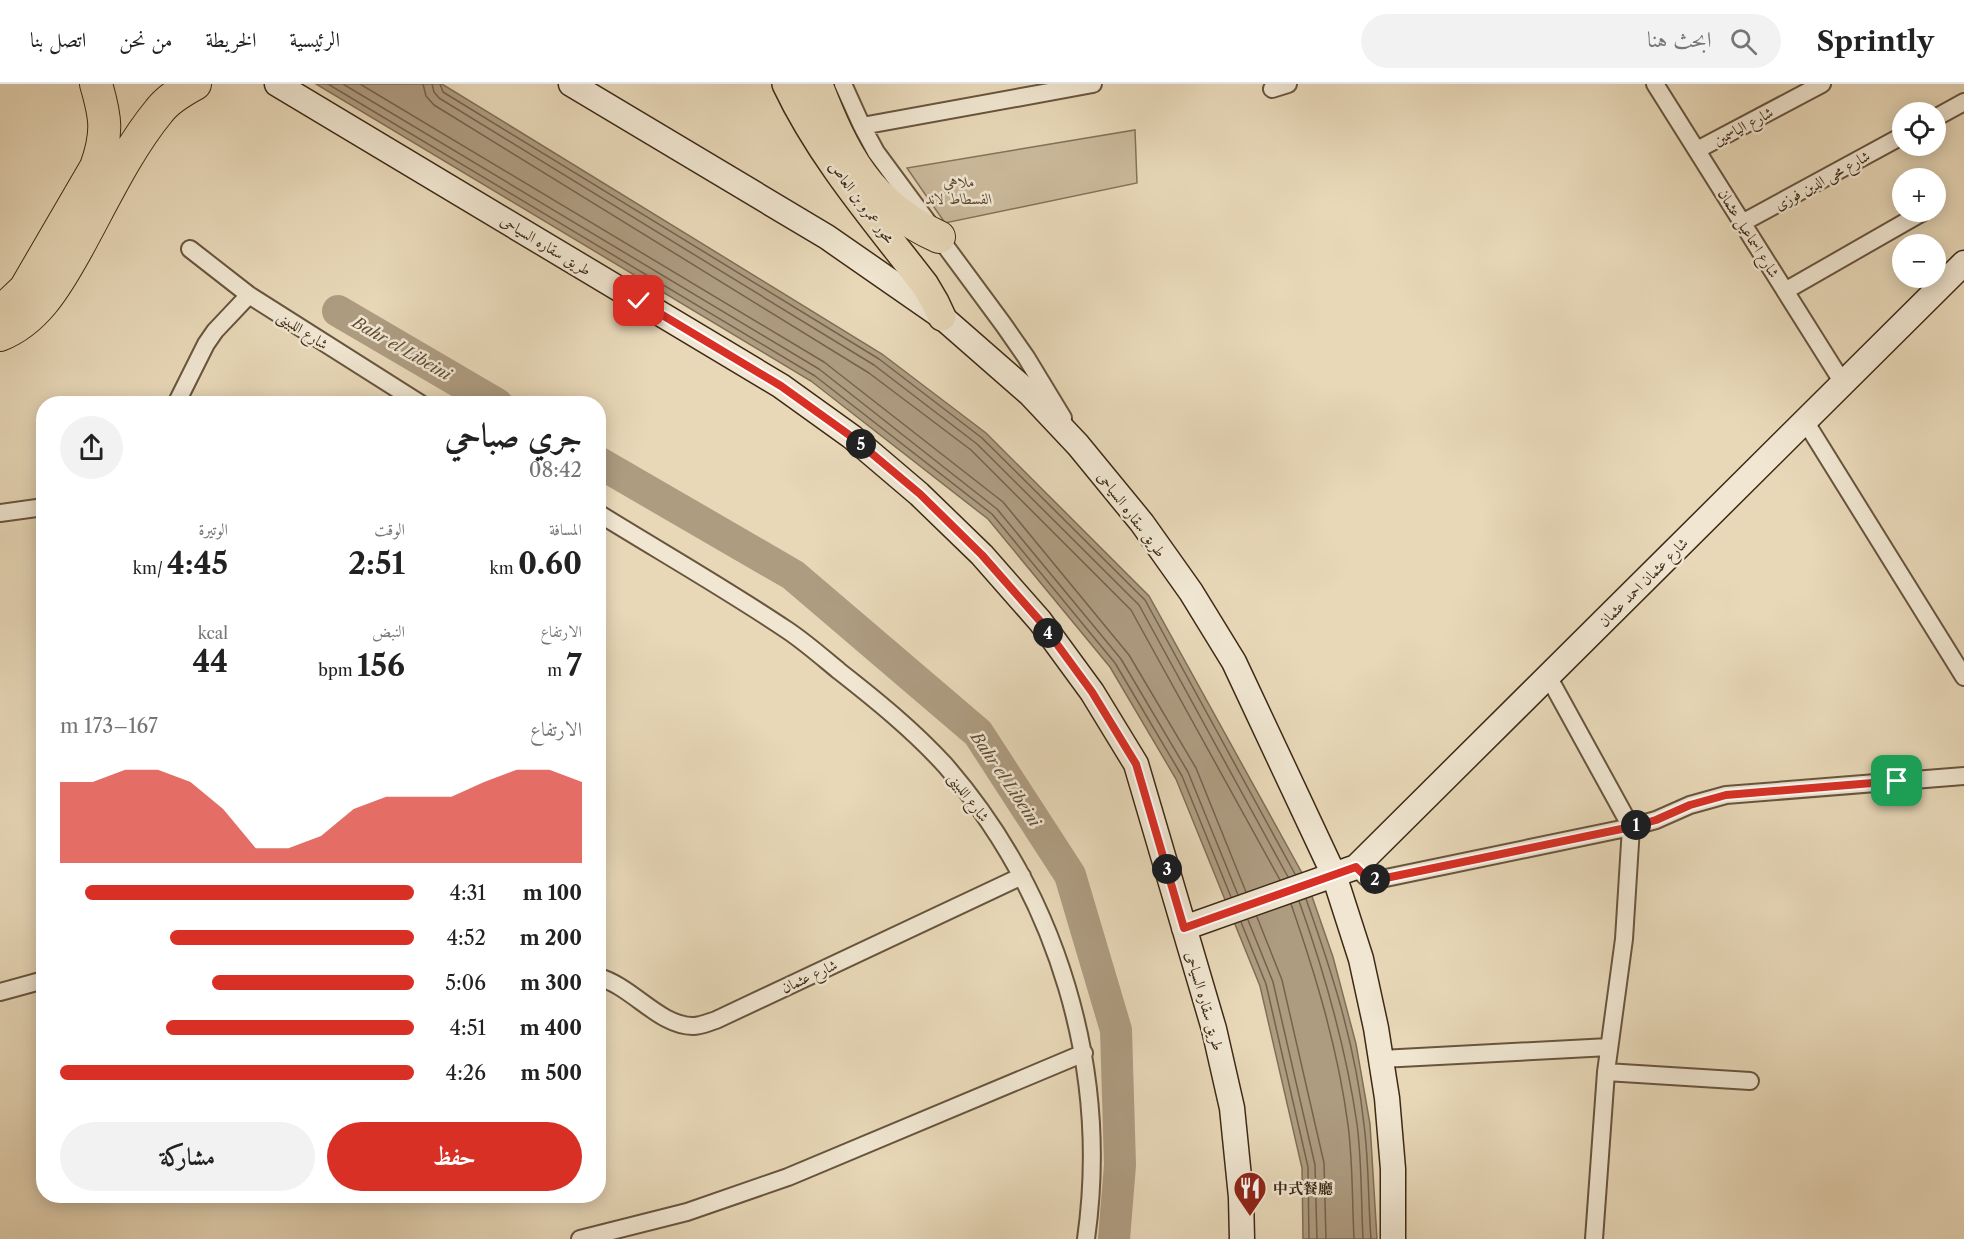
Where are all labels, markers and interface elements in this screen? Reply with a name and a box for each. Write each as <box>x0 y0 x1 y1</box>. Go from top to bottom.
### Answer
search box <box>1361 14 1781 68</box>
text: Sprintly <box>1817 24 1934 58</box>
icon: search <box>1727 25 1760 58</box>
text: ابحث هنا <box>1647 26 1712 53</box>
text: اتصل بنا <box>30 27 86 52</box>
text: من نحن <box>119 27 172 52</box>
text: الخريطة <box>205 27 257 52</box>
text: الرئيسية <box>290 27 340 52</box>
street label: شارع الياسمين <box>1710 102 1778 153</box>
map controls <box>1892 102 1946 288</box>
button: locate <box>1892 102 1946 156</box>
street label: شارع محى الدين فوزى <box>1771 146 1875 218</box>
street label: محور عمرو بن العاص <box>824 157 899 248</box>
button: + <box>1892 168 1946 222</box>
park label: ملاهي الفسطاط لاند <box>925 172 993 208</box>
street label: شارع اسماعيل عثمان <box>1711 185 1784 283</box>
street label: طريق سقاره السياحى <box>497 210 595 280</box>
button: − <box>1892 234 1946 288</box>
pin <box>613 275 664 326</box>
icon: check <box>622 284 655 317</box>
street label: شارع اللبينى <box>272 306 332 357</box>
water label: Bahr el Libeini <box>348 311 456 385</box>
text: جري صباحي <box>445 415 582 456</box>
button: share <box>60 416 123 479</box>
pin: 5 <box>846 429 876 459</box>
text: 5 <box>857 434 865 454</box>
text: 08:42 <box>529 458 582 482</box>
street label: طريق سقاره السياحى <box>1093 467 1170 561</box>
text: الوتيرة <box>198 519 228 539</box>
text: الوقت <box>374 519 405 539</box>
text: المسافة <box>549 519 582 539</box>
street label: شارع عثمان احمد عثمان <box>1594 533 1695 634</box>
text: 4:45 <box>167 545 228 582</box>
text: 2:51 <box>348 545 405 582</box>
text: 0.60 <box>518 545 582 582</box>
text: /km <box>133 558 167 578</box>
text: km <box>489 558 518 578</box>
pin: 4 <box>1033 618 1063 648</box>
text: النبض <box>372 621 405 641</box>
text: الارتفاع <box>540 621 582 641</box>
text: kcal <box>198 623 228 643</box>
text: 4 <box>1043 623 1053 643</box>
text: 44 <box>192 643 228 680</box>
text: 156 <box>357 647 405 684</box>
text: 7 <box>566 647 582 684</box>
text: bpm <box>318 660 357 680</box>
text: m <box>547 660 566 680</box>
text: 167–173 m <box>60 714 158 738</box>
text: الارتفاع <box>530 717 582 741</box>
water label: Bahr el Libeini <box>966 726 1046 831</box>
pin <box>1871 755 1922 806</box>
icon: arrive <box>1880 764 1913 797</box>
street label: شارع اللبينى <box>941 768 994 828</box>
pin: 1 <box>1621 810 1651 840</box>
text: 1 <box>1632 815 1640 835</box>
pin: 3 <box>1152 854 1182 884</box>
text: 3 <box>1162 859 1172 879</box>
pin: 2 <box>1360 864 1390 894</box>
text: 2 <box>1370 869 1380 889</box>
text: 4:31 <box>449 881 486 905</box>
text: 100 m <box>523 881 582 905</box>
text: 4:52 <box>446 926 486 950</box>
text: 200 m <box>520 926 582 950</box>
street label: طريق سقاره السياحى <box>1181 949 1228 1053</box>
street label: شارع عثمان <box>778 955 842 1001</box>
text: 5:06 <box>445 971 486 995</box>
text: 300 m <box>520 971 582 995</box>
text: 4:51 <box>450 1016 486 1040</box>
text: 400 m <box>520 1016 582 1040</box>
text: 4:26 <box>446 1061 486 1085</box>
text: 500 m <box>521 1061 582 1085</box>
button: مشاركة <box>60 1122 315 1191</box>
button: حفظ <box>327 1122 582 1191</box>
restaurant icon: 中式餐廳 <box>1232 1170 1268 1217</box>
place label: 中式餐廳 <box>1273 1179 1333 1198</box>

